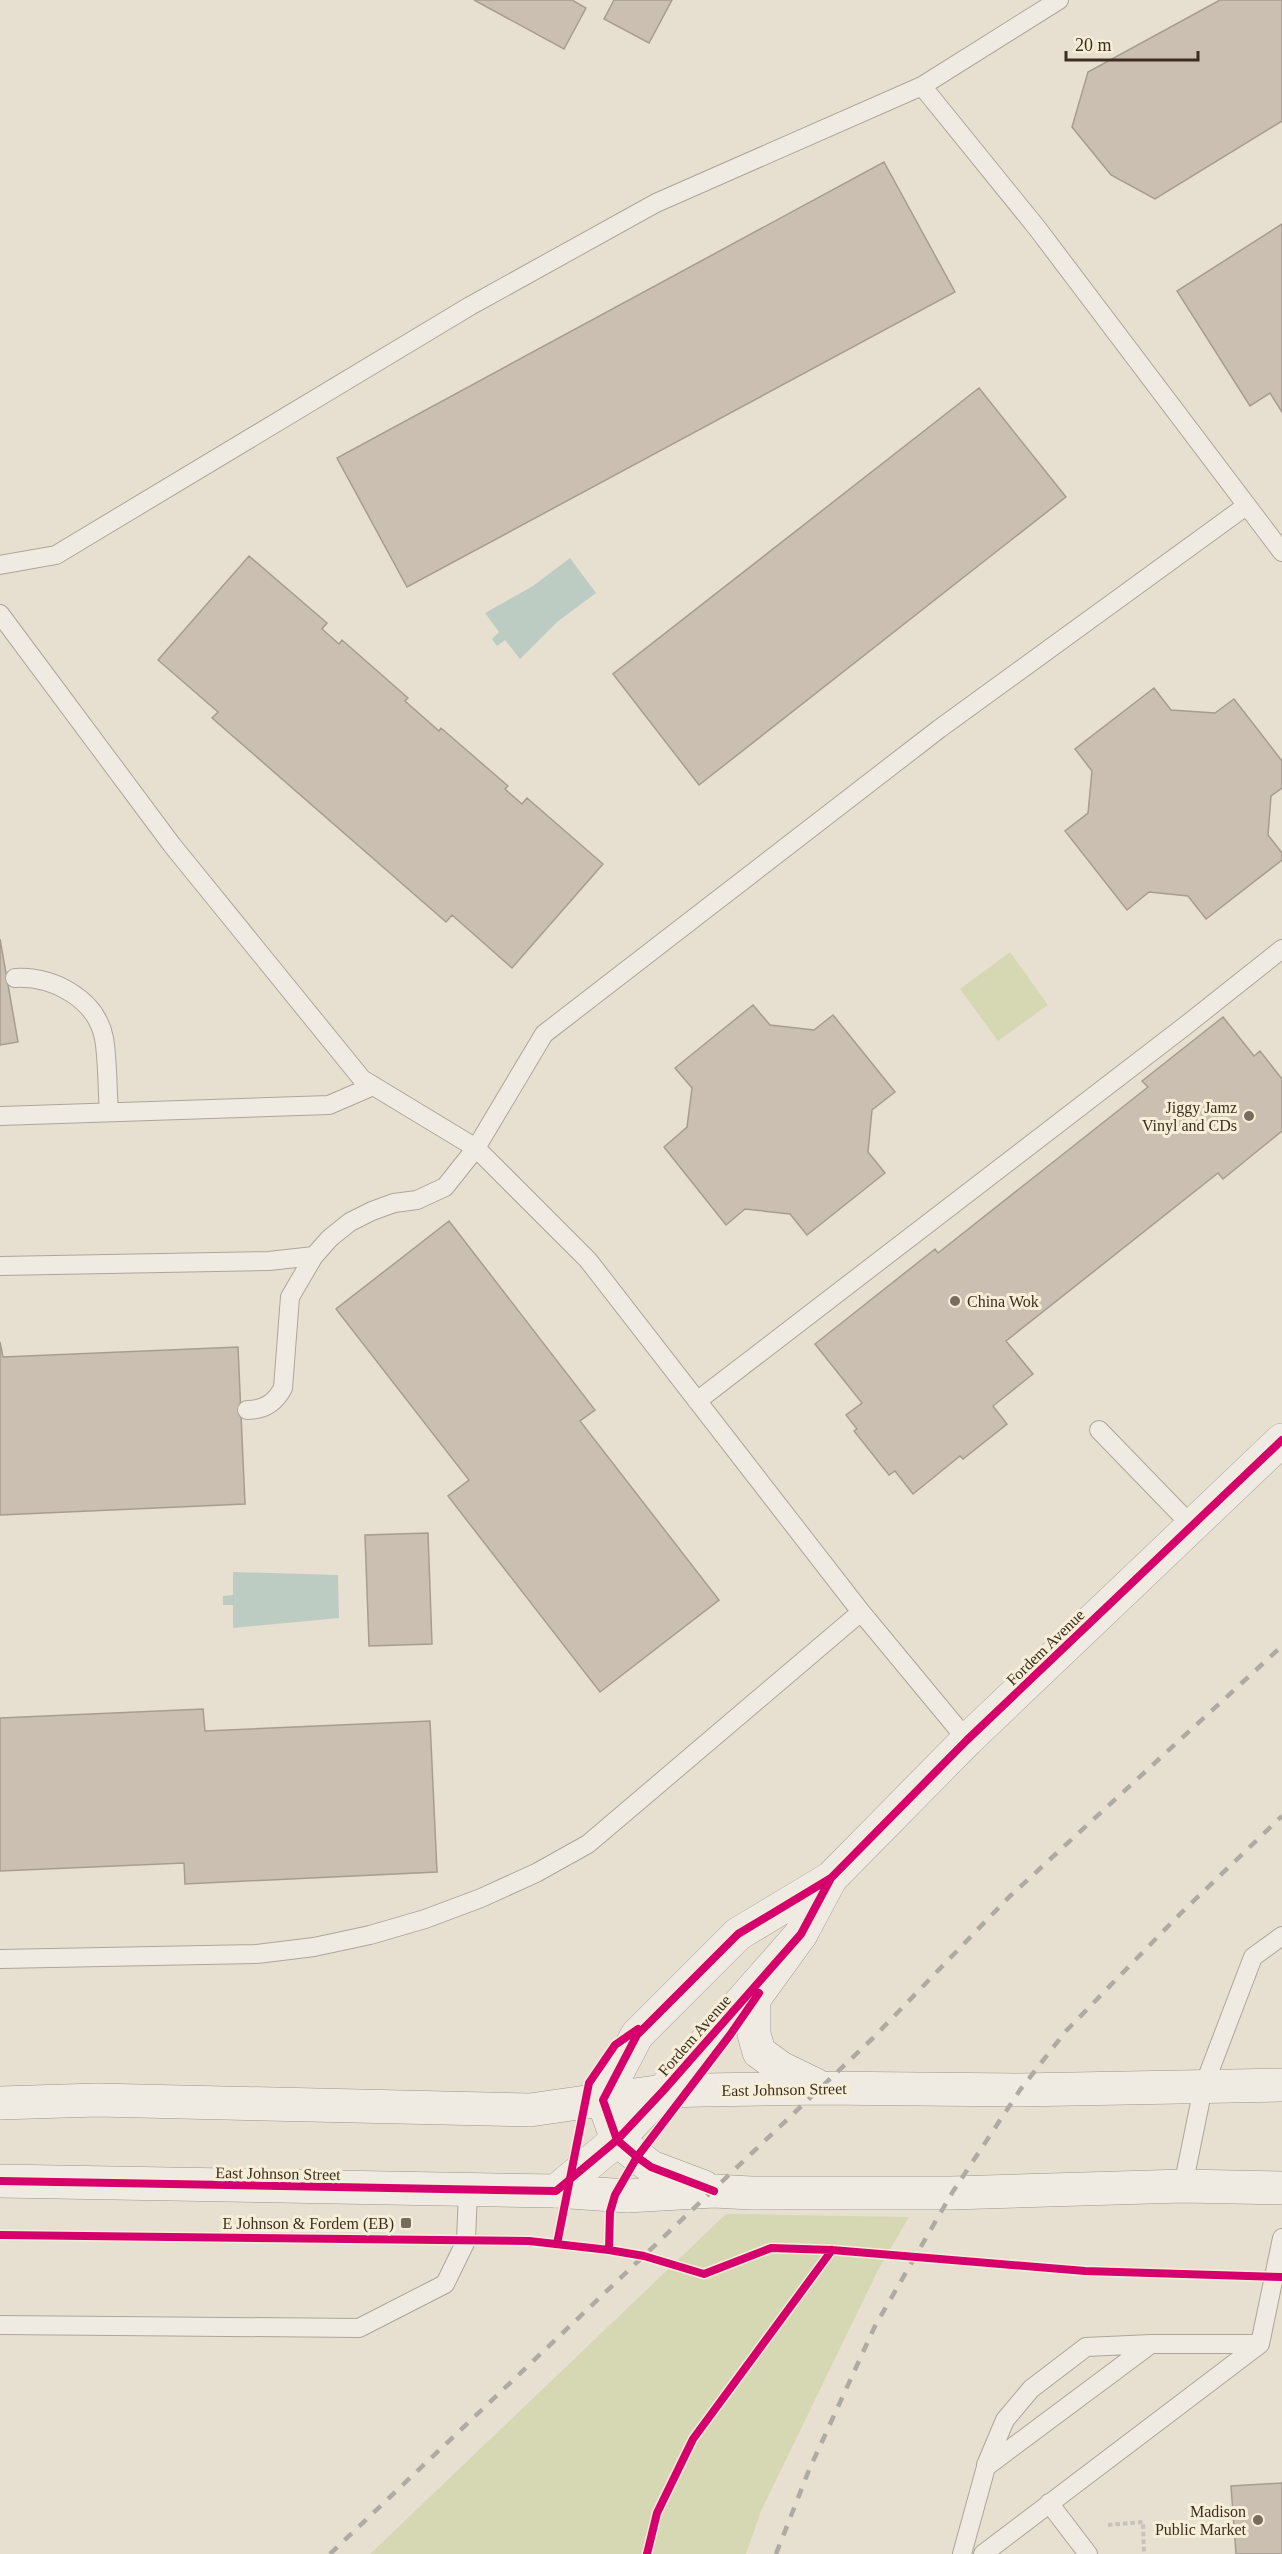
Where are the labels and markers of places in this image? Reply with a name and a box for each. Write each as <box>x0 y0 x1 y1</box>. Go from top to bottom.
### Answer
place label: Jiggy Jamz Vinyl and CDs <box>1142 1099 1237 1135</box>
marker: Jiggy Jamz Vinyl and CDs <box>1242 1109 1256 1123</box>
place label: China Wok <box>967 1293 1039 1310</box>
marker: China Wok <box>948 1294 962 1308</box>
place label: E Johnson & Fordem (EB) <box>222 2215 394 2233</box>
marker: E Johnson & Fordem (EB) <box>399 2216 413 2230</box>
place label: Madison Public Market <box>1155 2503 1247 2538</box>
marker: Madison Public Market <box>1251 2513 1265 2527</box>

